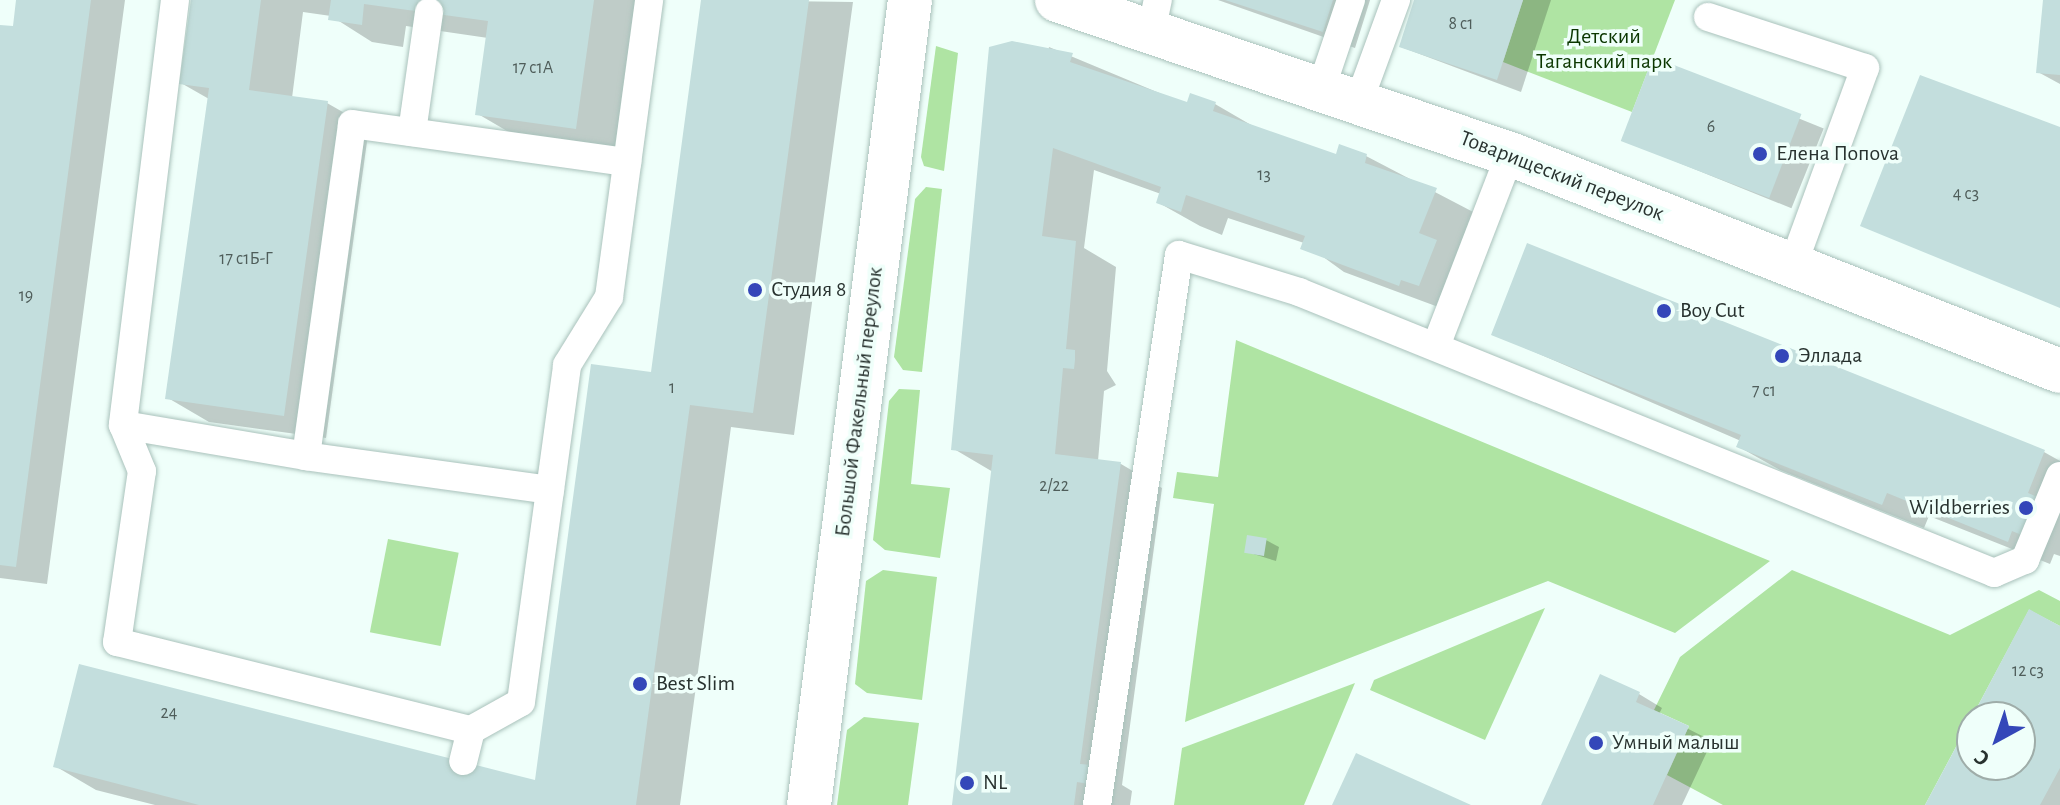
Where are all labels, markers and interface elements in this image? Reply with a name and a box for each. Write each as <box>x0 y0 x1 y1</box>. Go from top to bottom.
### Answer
house number: 8 с1 <box>1449 13 1473 35</box>
park label: Детский Таганский парк <box>1536 23 1672 74</box>
house number: 17 с1А <box>513 57 553 79</box>
house number: 6 <box>1707 116 1715 138</box>
street label: Товарищеский переулок <box>1456 125 1668 227</box>
place label: Елена Попоva <box>1776 141 1899 167</box>
marker: Елена Попоva <box>1751 145 1769 163</box>
house number: 13 <box>1257 164 1271 186</box>
house number: 4 с3 <box>1953 183 1979 205</box>
house number: 17 с1Б-Г <box>219 248 273 270</box>
street label: Большой Факельный переулок <box>829 266 889 538</box>
place label: Студия 8 <box>771 277 846 303</box>
marker: Студия 8 <box>746 281 764 299</box>
house number: 19 <box>19 285 33 307</box>
place label: Boy Cut <box>1680 298 1745 324</box>
marker: Boy Cut <box>1655 302 1673 320</box>
place label: Эллада <box>1798 343 1862 369</box>
marker: Эллада <box>1773 347 1791 365</box>
house number: 1 <box>669 377 675 399</box>
house number: 7 с1 <box>1752 380 1776 402</box>
house number: 2/22 <box>1039 475 1069 497</box>
place label: Wildberries <box>1909 495 2010 521</box>
marker: Wildberries <box>2017 499 2035 517</box>
house number: 12 с3 <box>2012 660 2044 682</box>
place label: Best Slim <box>656 671 735 697</box>
marker: Best Slim <box>631 675 649 693</box>
north arrow <box>1956 701 2036 781</box>
house number: 24 <box>161 702 177 724</box>
place label: Умный малыш <box>1612 730 1740 756</box>
marker: Умный малыш <box>1587 734 1605 752</box>
text: С <box>1970 746 1994 770</box>
place label: NL <box>983 770 1007 796</box>
marker: NL <box>958 774 976 792</box>

